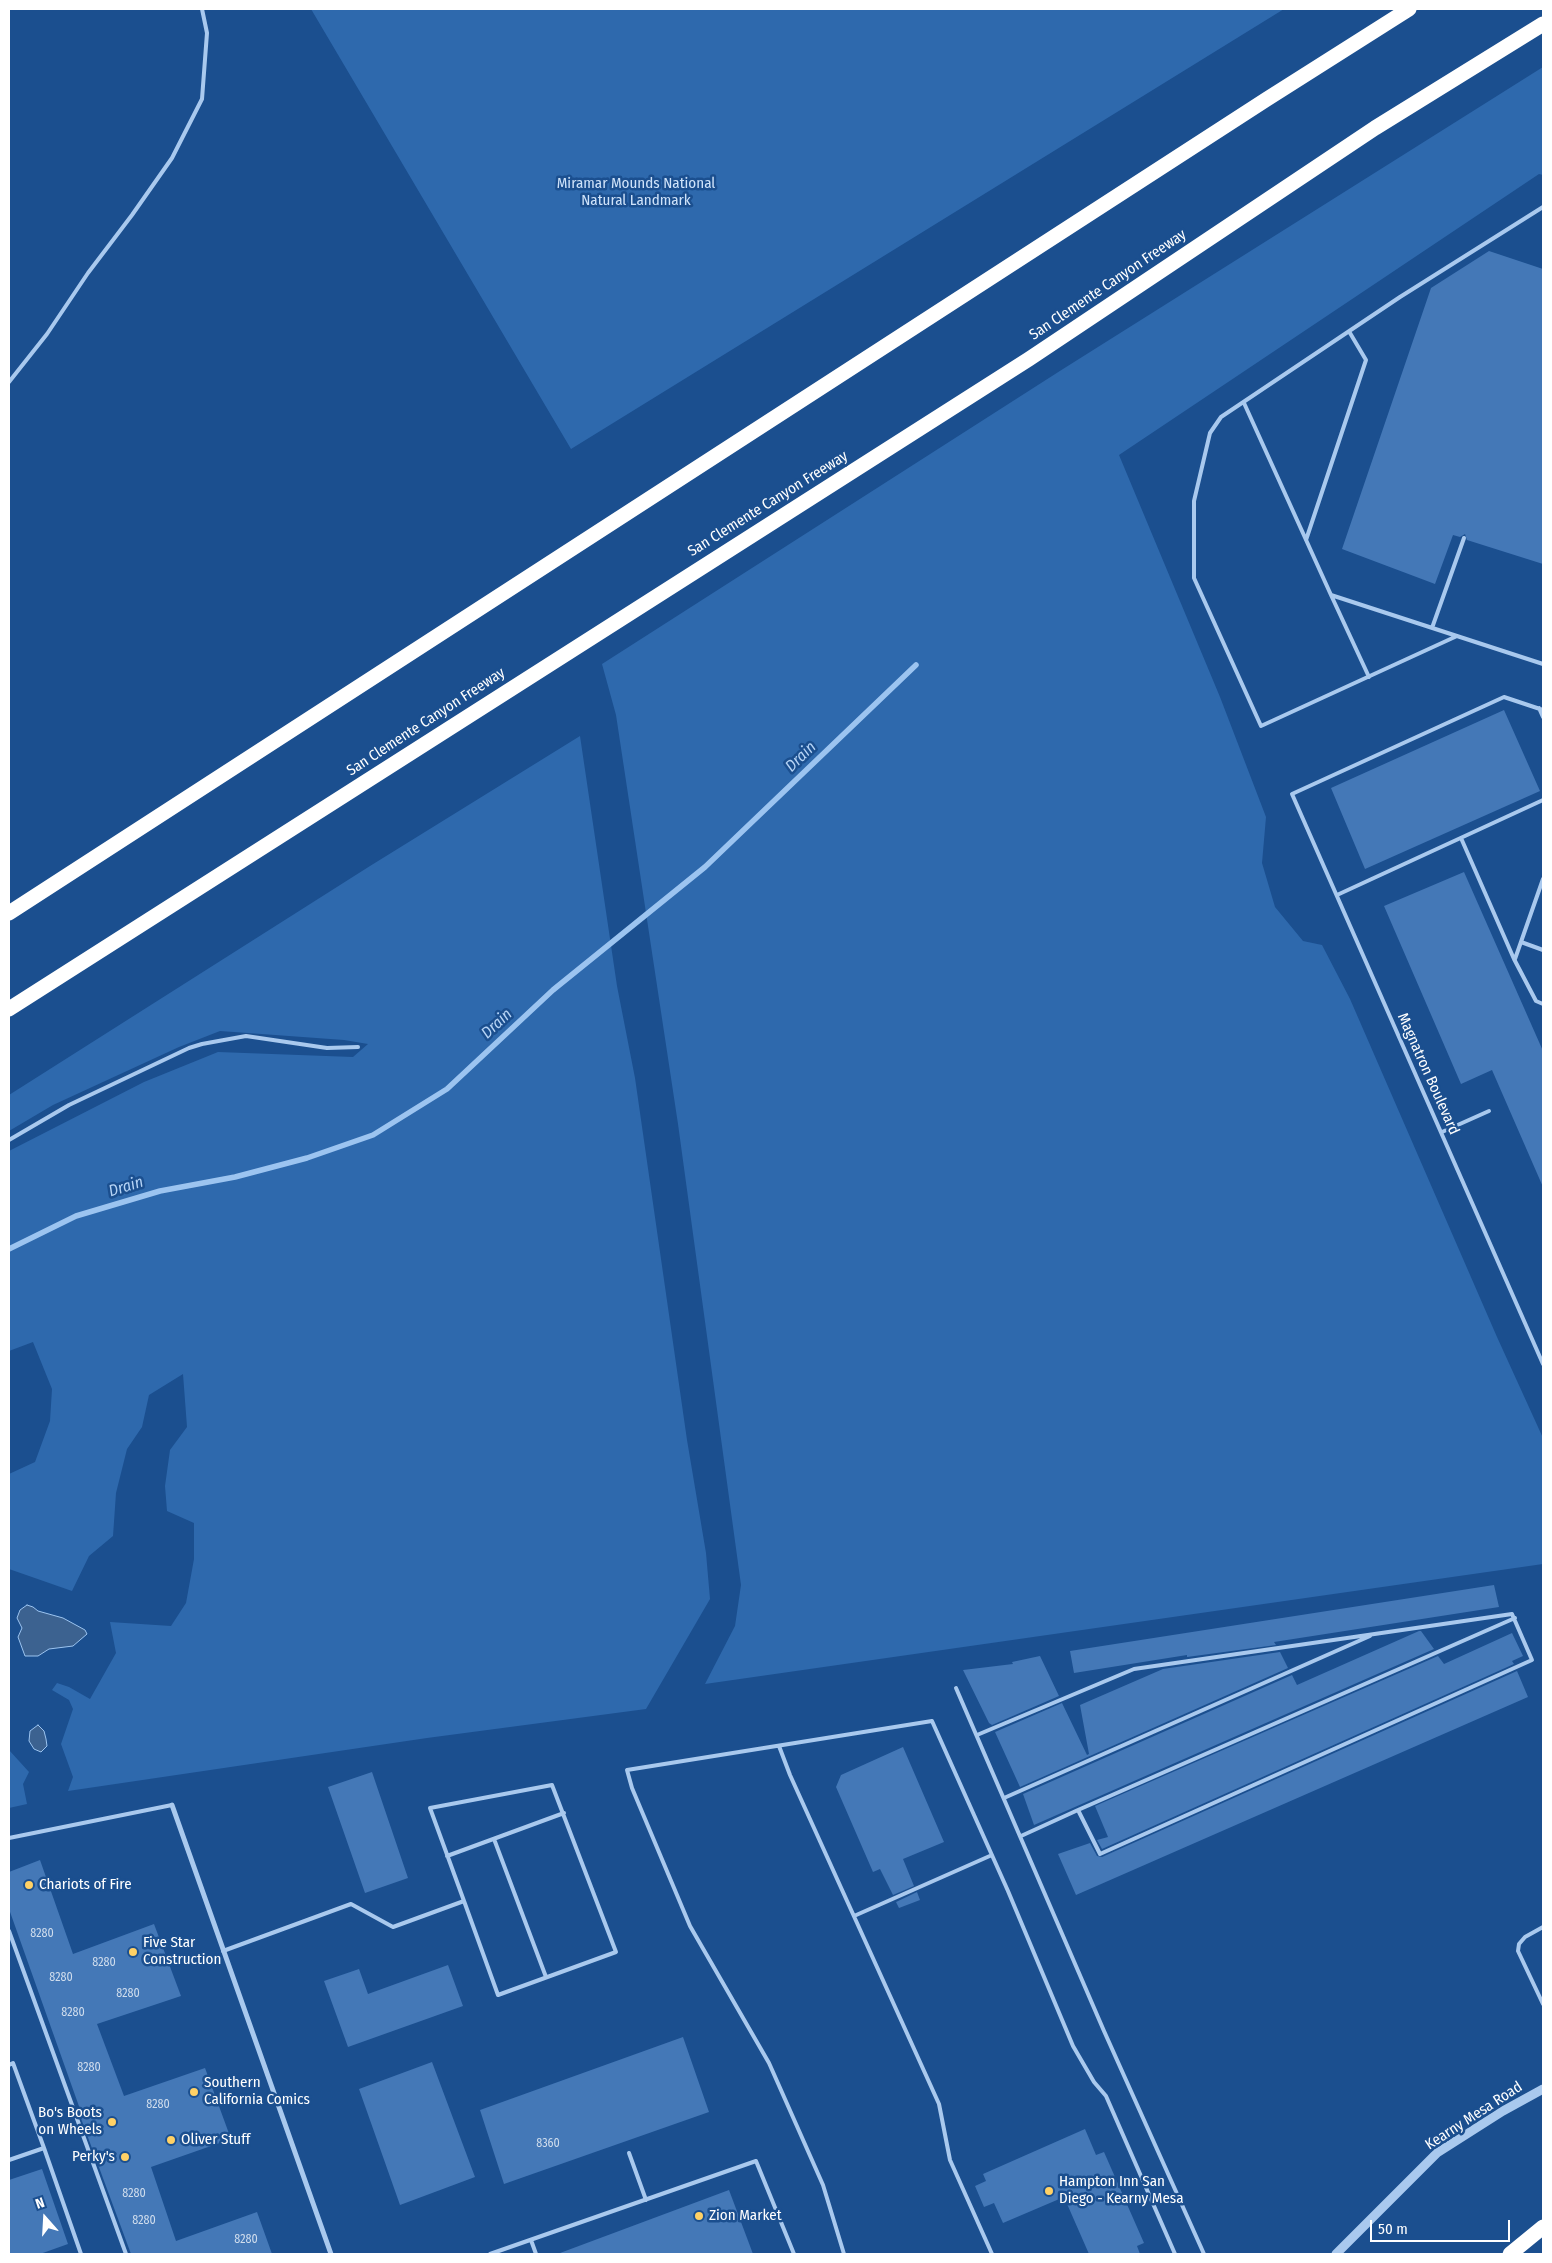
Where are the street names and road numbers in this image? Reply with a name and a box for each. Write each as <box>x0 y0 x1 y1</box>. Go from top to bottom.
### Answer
street label: San Clemente Canyon Freeway <box>1026 226 1190 344</box>
street label: San Clemente Canyon Freeway <box>685 447 851 561</box>
street label: San Clemente Canyon Freeway <box>343 664 509 780</box>
street label: Magnatron Boulevard <box>1393 1010 1463 1138</box>
street label: Kearny Mesa Road <box>1422 2078 1526 2154</box>

